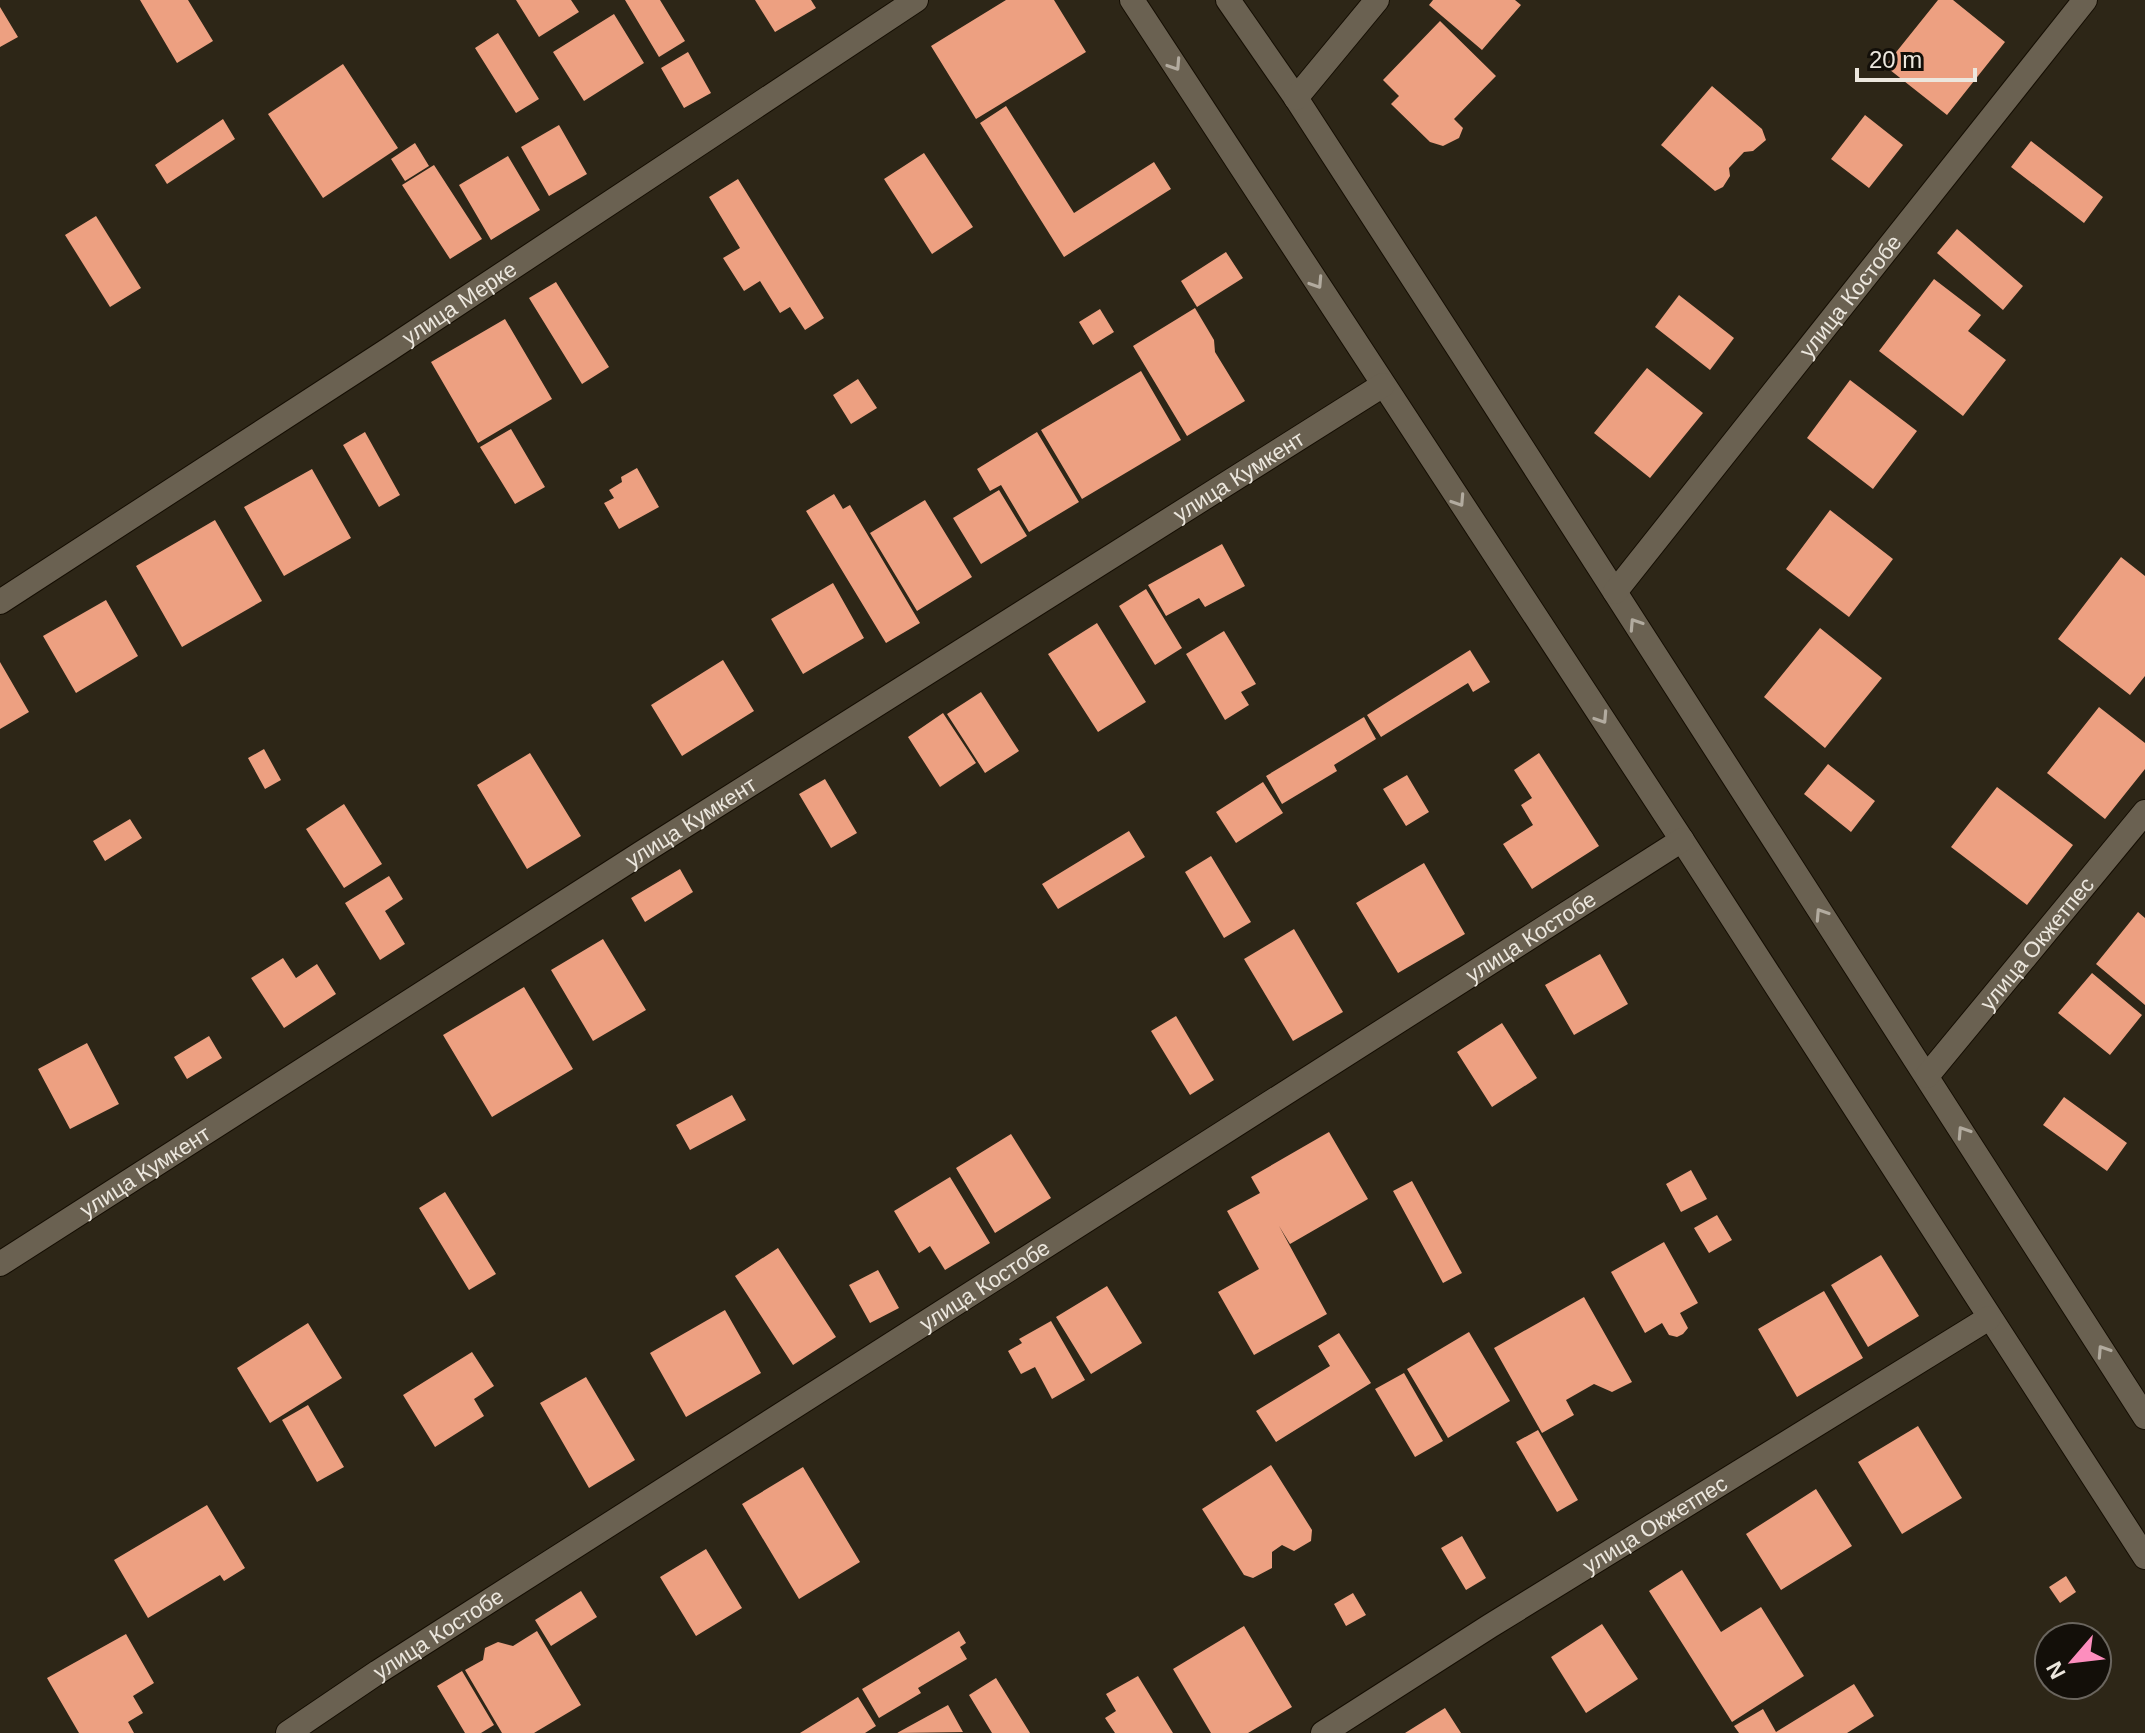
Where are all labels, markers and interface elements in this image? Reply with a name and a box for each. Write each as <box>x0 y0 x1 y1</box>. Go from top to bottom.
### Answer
scale bar <box>1857 32 1975 82</box>
text: 20 m <box>1869 46 1922 73</box>
one-way arrow <box>1165 57 1180 71</box>
street label: улица Костобе <box>1794 230 1907 363</box>
street label: улица Мерке <box>398 256 521 350</box>
one-way arrow <box>1307 274 1322 289</box>
street label: улица Кумкент <box>1169 426 1309 527</box>
one-way arrow <box>1449 492 1464 506</box>
one-way arrow <box>1630 618 1645 633</box>
one-way arrow <box>1592 709 1607 724</box>
street label: улица Кумкент <box>621 772 761 873</box>
street label: улица Окжетпес <box>1975 872 2099 1015</box>
street label: улица Костобе <box>1461 886 1601 988</box>
one-way arrow <box>1816 908 1831 923</box>
street label: улица Кумкент <box>75 1121 215 1223</box>
one-way arrow <box>1958 1126 1973 1141</box>
street label: улица Костобе <box>915 1235 1054 1336</box>
one-way arrow <box>2098 1345 2113 1360</box>
street label: улица Окжетпес <box>1578 1471 1732 1579</box>
street label: улица Костобе <box>369 1583 508 1685</box>
north arrow <box>2033 1621 2113 1701</box>
text: N <box>2041 1657 2071 1683</box>

